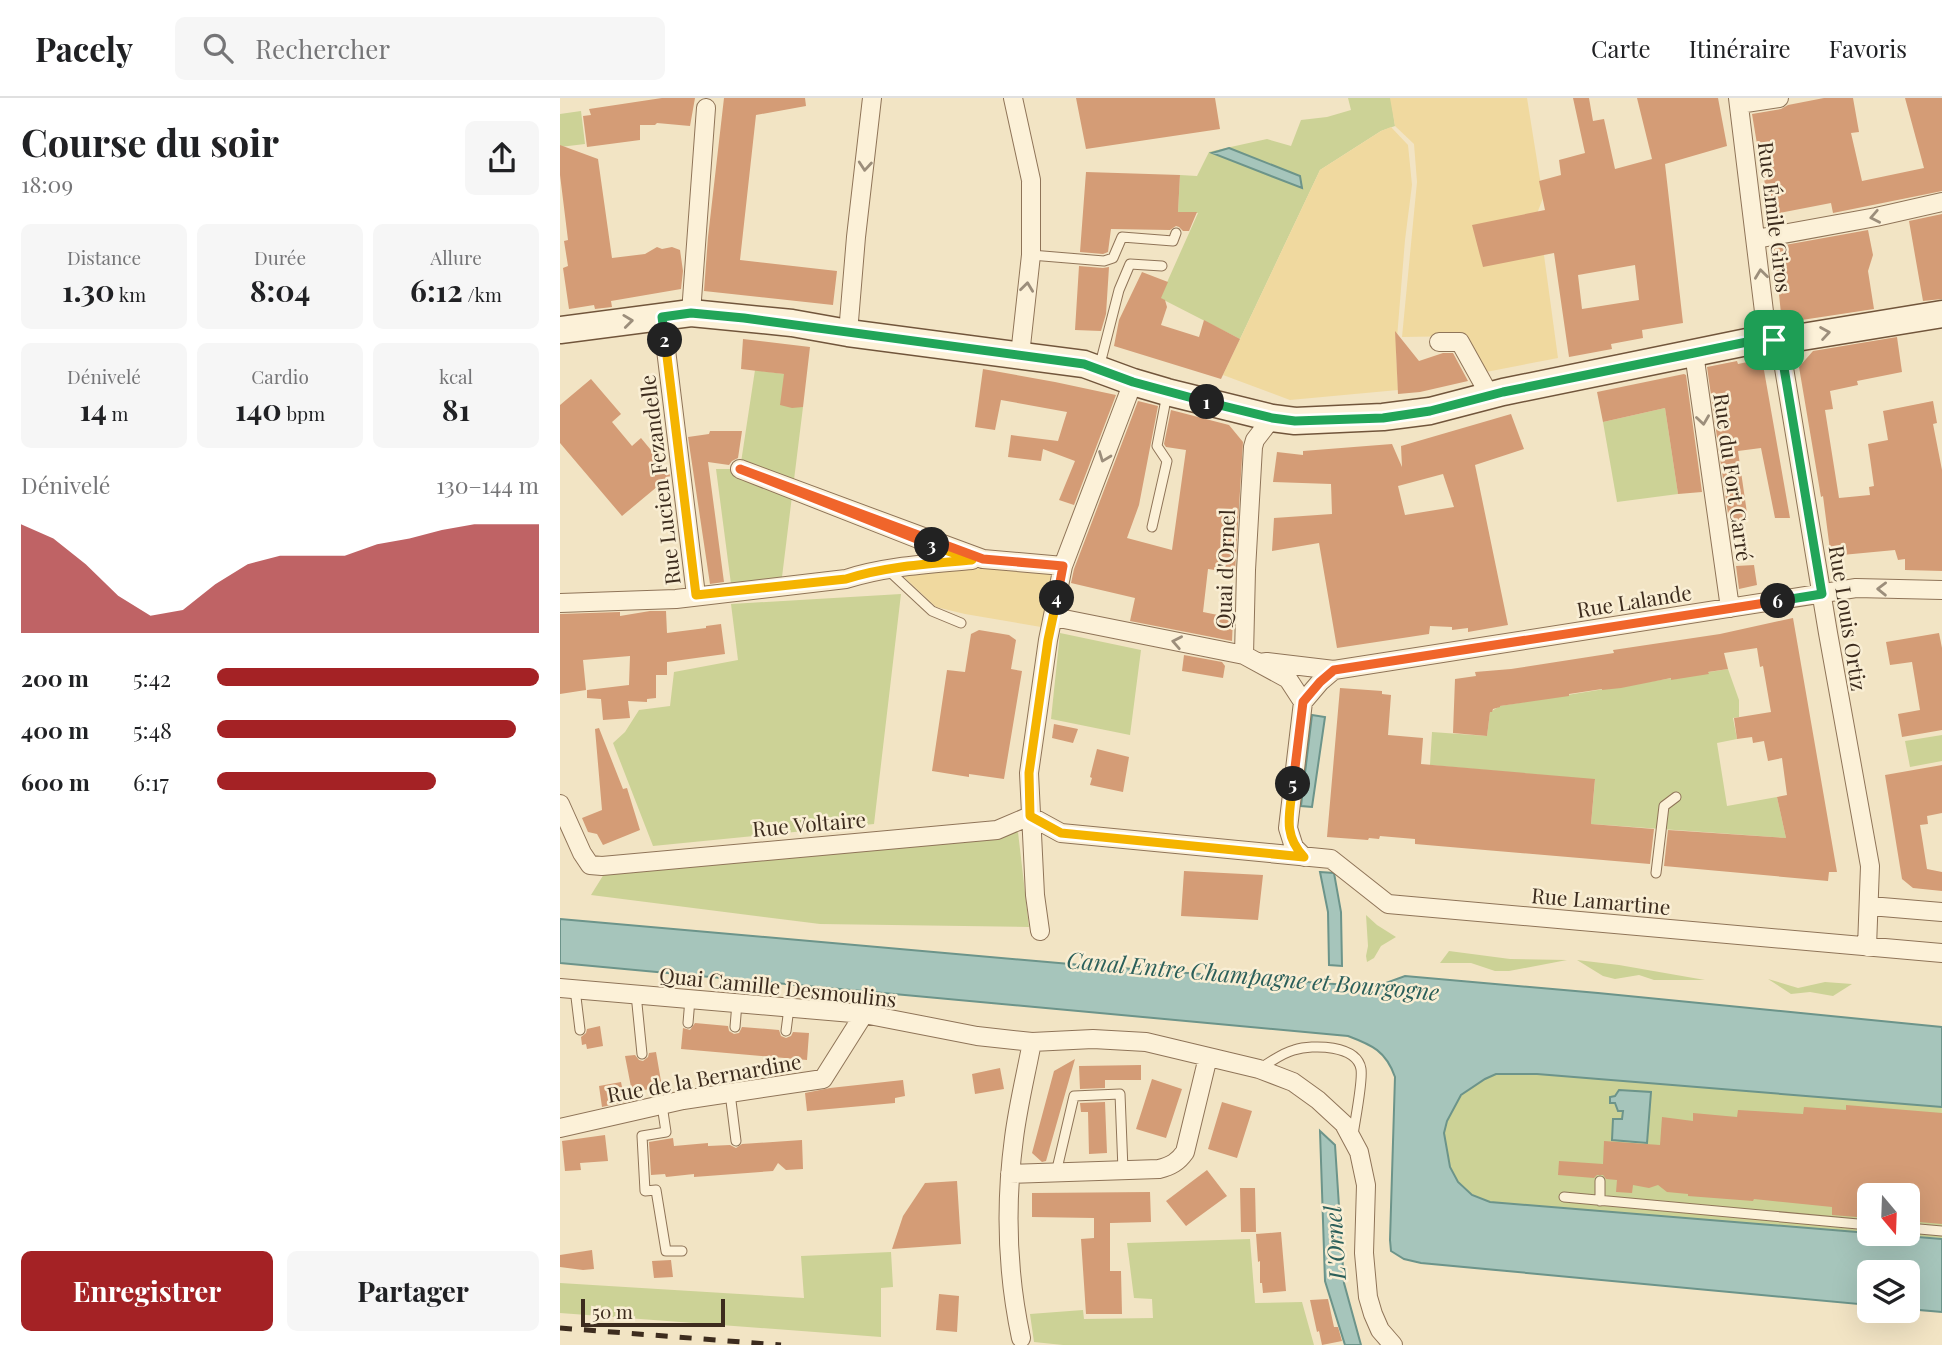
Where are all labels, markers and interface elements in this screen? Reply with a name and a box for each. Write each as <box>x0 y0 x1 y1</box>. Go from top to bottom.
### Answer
search box <box>175 17 665 80</box>
text: Pacely <box>35 26 133 70</box>
icon: search <box>199 29 237 67</box>
text: Rechercher <box>255 31 390 66</box>
text: Carte <box>1591 32 1651 64</box>
text: Itinéraire <box>1689 32 1791 64</box>
text: Favoris <box>1829 32 1907 64</box>
text: Course du soir <box>21 116 279 167</box>
button: share <box>465 121 539 195</box>
street label: Rue Émile Giros <box>1753 140 1799 294</box>
one-way arrow <box>858 161 873 172</box>
text: 18:09 <box>21 168 73 199</box>
one-way arrow <box>1869 208 1881 223</box>
text: Distance <box>67 244 141 270</box>
text: Durée <box>254 244 306 270</box>
text: Allure <box>430 244 482 270</box>
one-way arrow <box>1754 268 1769 280</box>
text: 1.30 <box>62 270 115 310</box>
text: 8:04 <box>250 270 310 310</box>
text: 6:12 <box>410 270 463 310</box>
text: km <box>115 281 146 307</box>
text: /km <box>463 281 502 307</box>
one-way arrow <box>1019 282 1034 293</box>
pin <box>1744 310 1804 370</box>
one-way arrow <box>622 314 634 329</box>
icon: arrive <box>1755 321 1793 359</box>
pin: 2 <box>648 322 682 358</box>
text: 2 <box>660 326 669 352</box>
one-way arrow <box>1819 326 1831 341</box>
text: Dénivelé <box>67 363 141 389</box>
text: Cardio <box>251 363 309 389</box>
text: kcal <box>439 363 473 389</box>
street label: Rue Lucien Fezandelle <box>632 373 686 587</box>
pin: 1 <box>1190 384 1224 420</box>
text: 1 <box>1203 388 1210 414</box>
text: 14 <box>80 389 107 429</box>
text: 140 <box>235 389 282 429</box>
text: 81 <box>442 389 470 429</box>
street label: Rue du Fort Carré <box>1708 391 1760 563</box>
text: m <box>107 400 128 426</box>
text: bpm <box>282 400 325 426</box>
one-way arrow <box>1696 415 1711 426</box>
one-way arrow <box>1099 450 1113 462</box>
text: Dénivelé <box>21 469 110 500</box>
text: 130–144 m <box>436 469 539 500</box>
street label: Quai d'Ornel <box>1208 509 1240 629</box>
pin: 3 <box>914 528 950 562</box>
text: 3 <box>927 531 936 557</box>
street label: Rue Louis Ortiz <box>1824 543 1874 693</box>
street label: Rue Lalande <box>1574 577 1694 623</box>
pin: 4 <box>1040 580 1074 616</box>
one-way arrow <box>1876 581 1887 596</box>
text: 4 <box>1051 584 1062 610</box>
pin: 6 <box>1760 584 1796 618</box>
text: 6 <box>1772 587 1783 613</box>
one-way arrow <box>1171 635 1183 650</box>
text: 200 m <box>21 662 89 693</box>
text: 5:42 <box>133 662 171 693</box>
text: 400 m <box>21 714 89 745</box>
text: 5:48 <box>133 714 172 745</box>
text: 600 m <box>21 766 90 797</box>
text: 6:17 <box>133 766 169 797</box>
pin: 5 <box>1276 766 1310 802</box>
text: 5 <box>1288 770 1297 796</box>
street label: Rue Voltaire <box>751 804 867 842</box>
street label: Rue Lamartine <box>1530 880 1672 920</box>
water label: Canal Entre Champagne et Bourgogne <box>1065 943 1441 1007</box>
street label: Quai Camille Desmoulins <box>658 960 898 1012</box>
street label: Rue de la Bernardine <box>605 1046 803 1108</box>
north arrow <box>1857 1183 1920 1246</box>
map controls <box>1857 1183 1920 1323</box>
water label: L'Ornel <box>1316 1203 1352 1282</box>
button: Enregistrer <box>21 1251 273 1331</box>
button: Partager <box>287 1251 539 1331</box>
button: layers <box>1857 1260 1920 1323</box>
scale bar <box>581 1296 724 1328</box>
text: 50 m <box>592 1298 633 1324</box>

